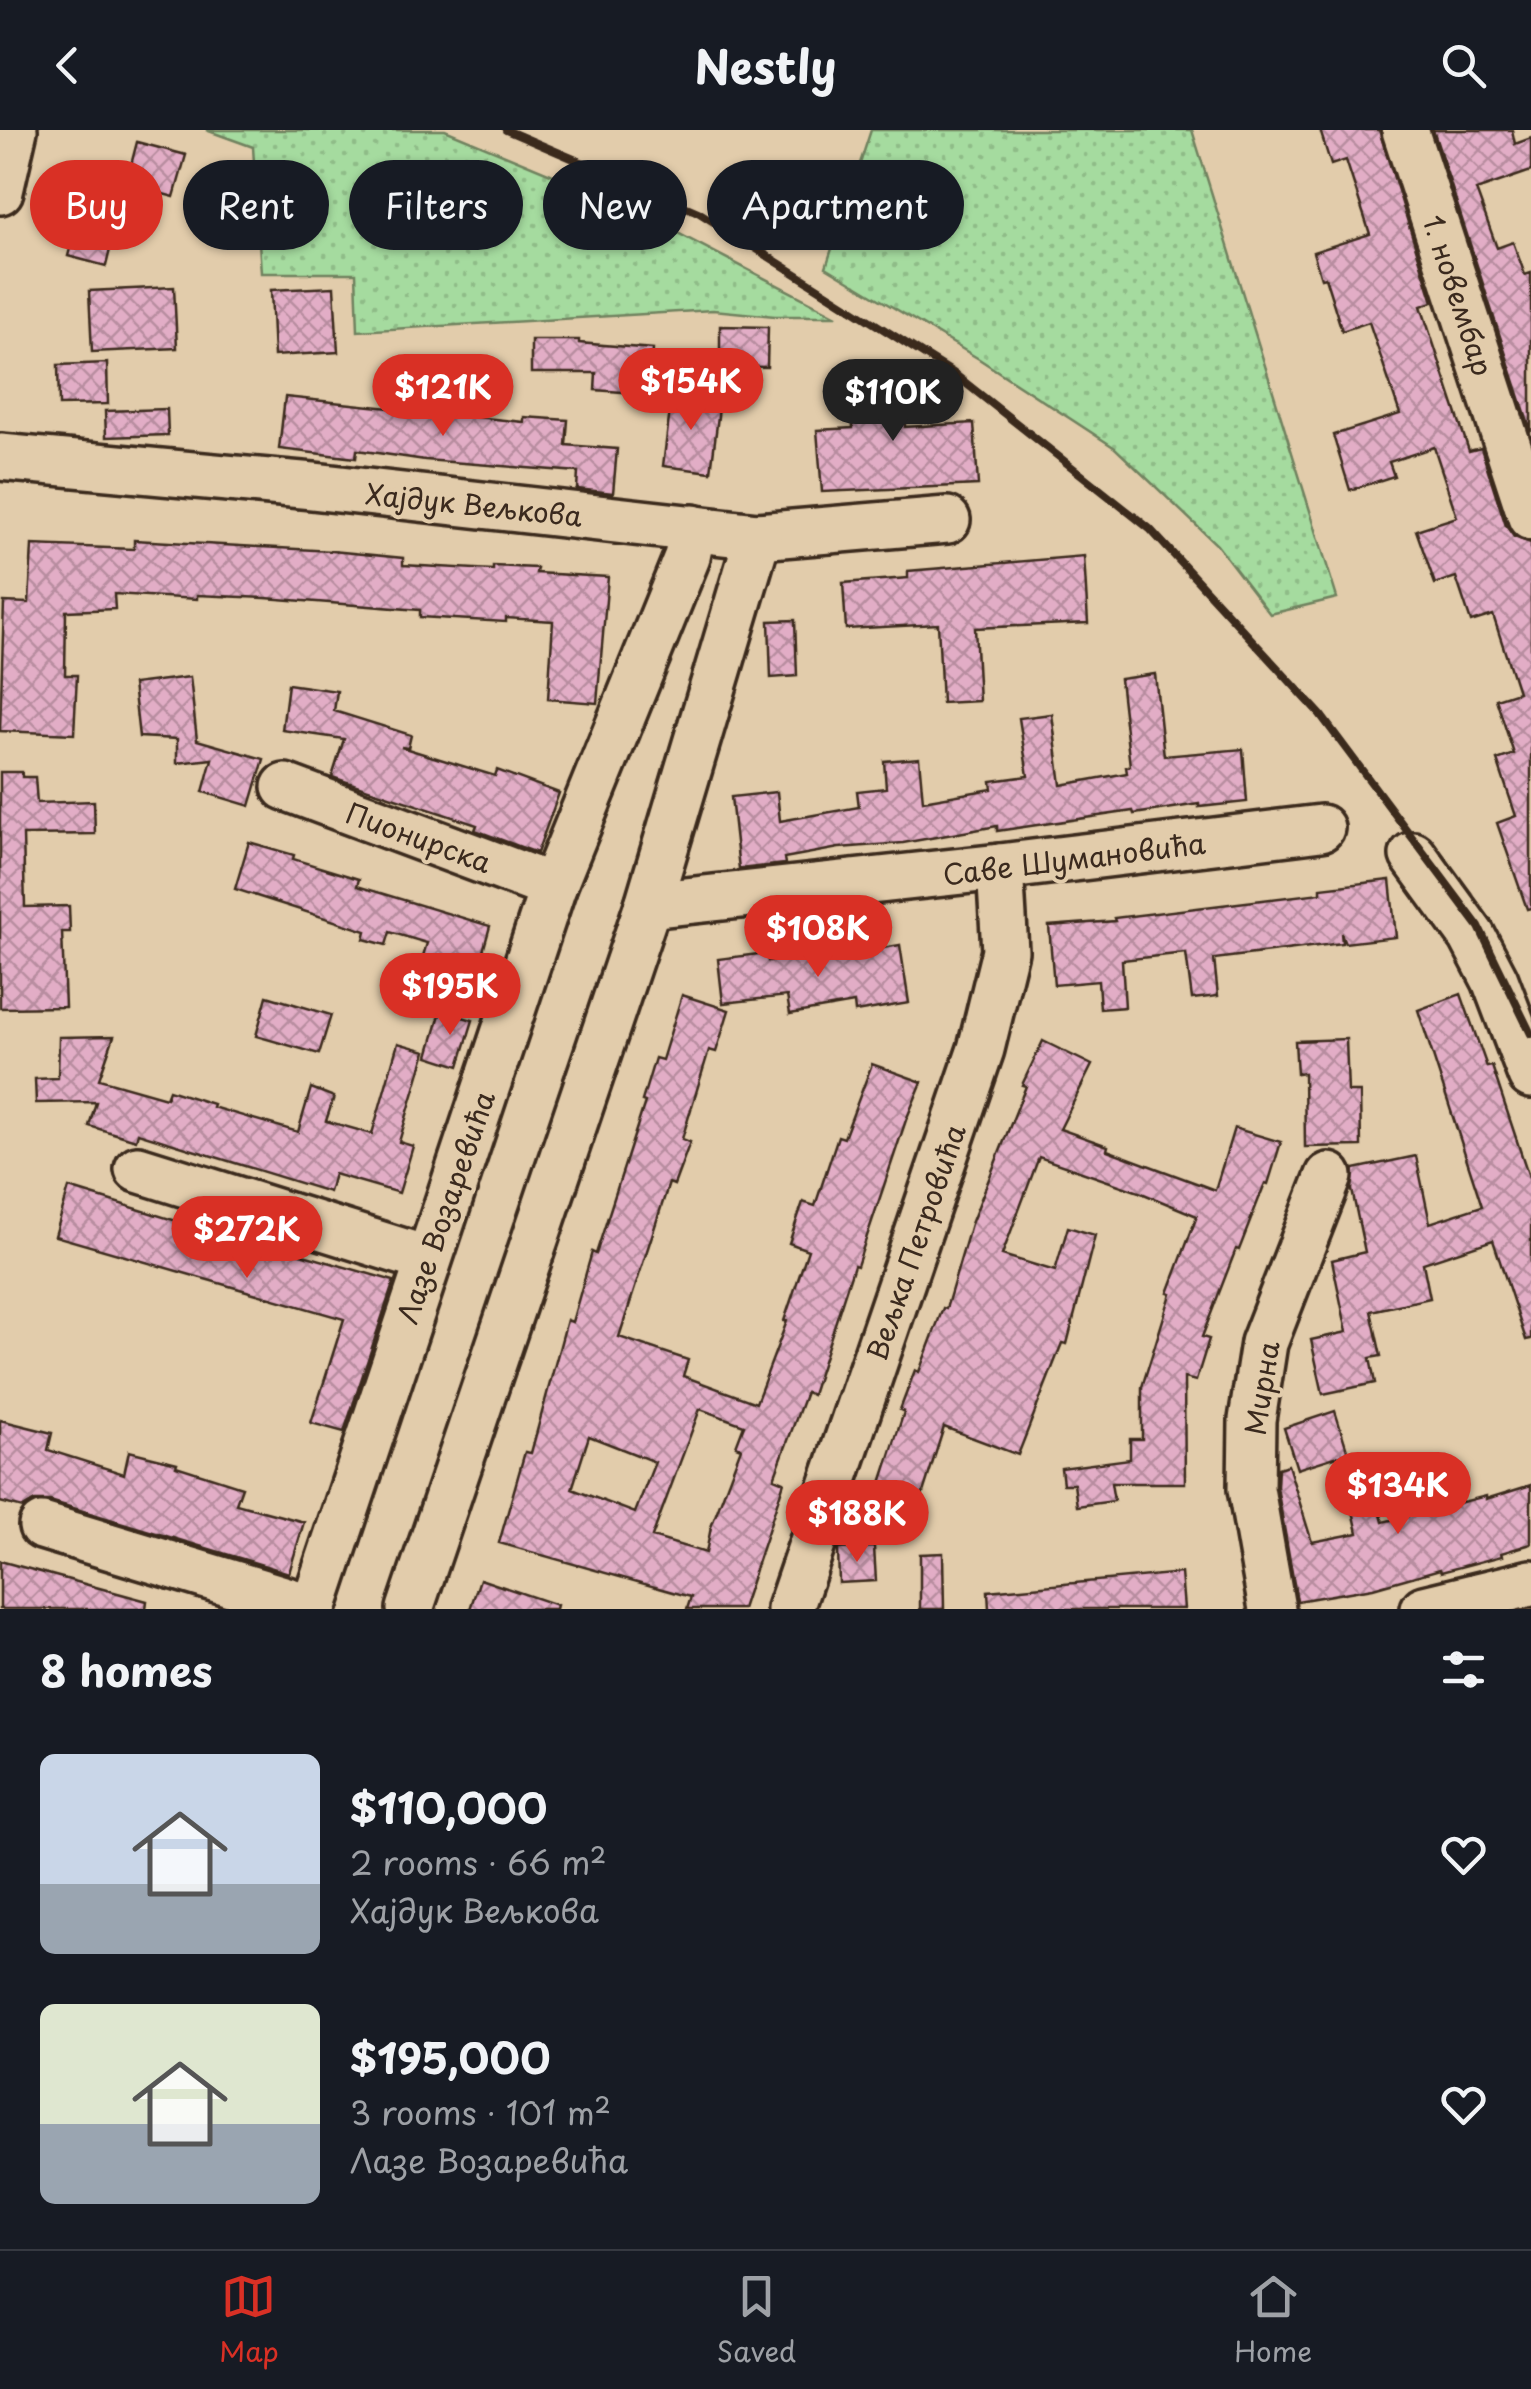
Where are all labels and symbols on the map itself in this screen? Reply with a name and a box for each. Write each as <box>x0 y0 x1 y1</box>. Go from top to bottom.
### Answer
street label: 1. новембар <box>1413 209 1505 381</box>
pin: $154K <box>621 348 761 433</box>
pin: $121K <box>373 354 513 439</box>
pin: $110K <box>823 359 963 444</box>
street label: Хајдук Вељкова <box>363 471 585 537</box>
street label: Пионирска <box>340 791 498 883</box>
street label: Саве Шумановића <box>940 821 1208 895</box>
pin: $108K <box>748 895 888 980</box>
pin: $195K <box>380 953 520 1038</box>
street label: Лазе Возаревића <box>385 1085 505 1329</box>
street label: Вељка Петровића <box>854 1118 976 1366</box>
pin: $272K <box>177 1196 317 1281</box>
street label: Мирна <box>1232 1337 1290 1438</box>
pin: $134K <box>1328 1452 1468 1537</box>
pin: $188K <box>787 1480 927 1565</box>

